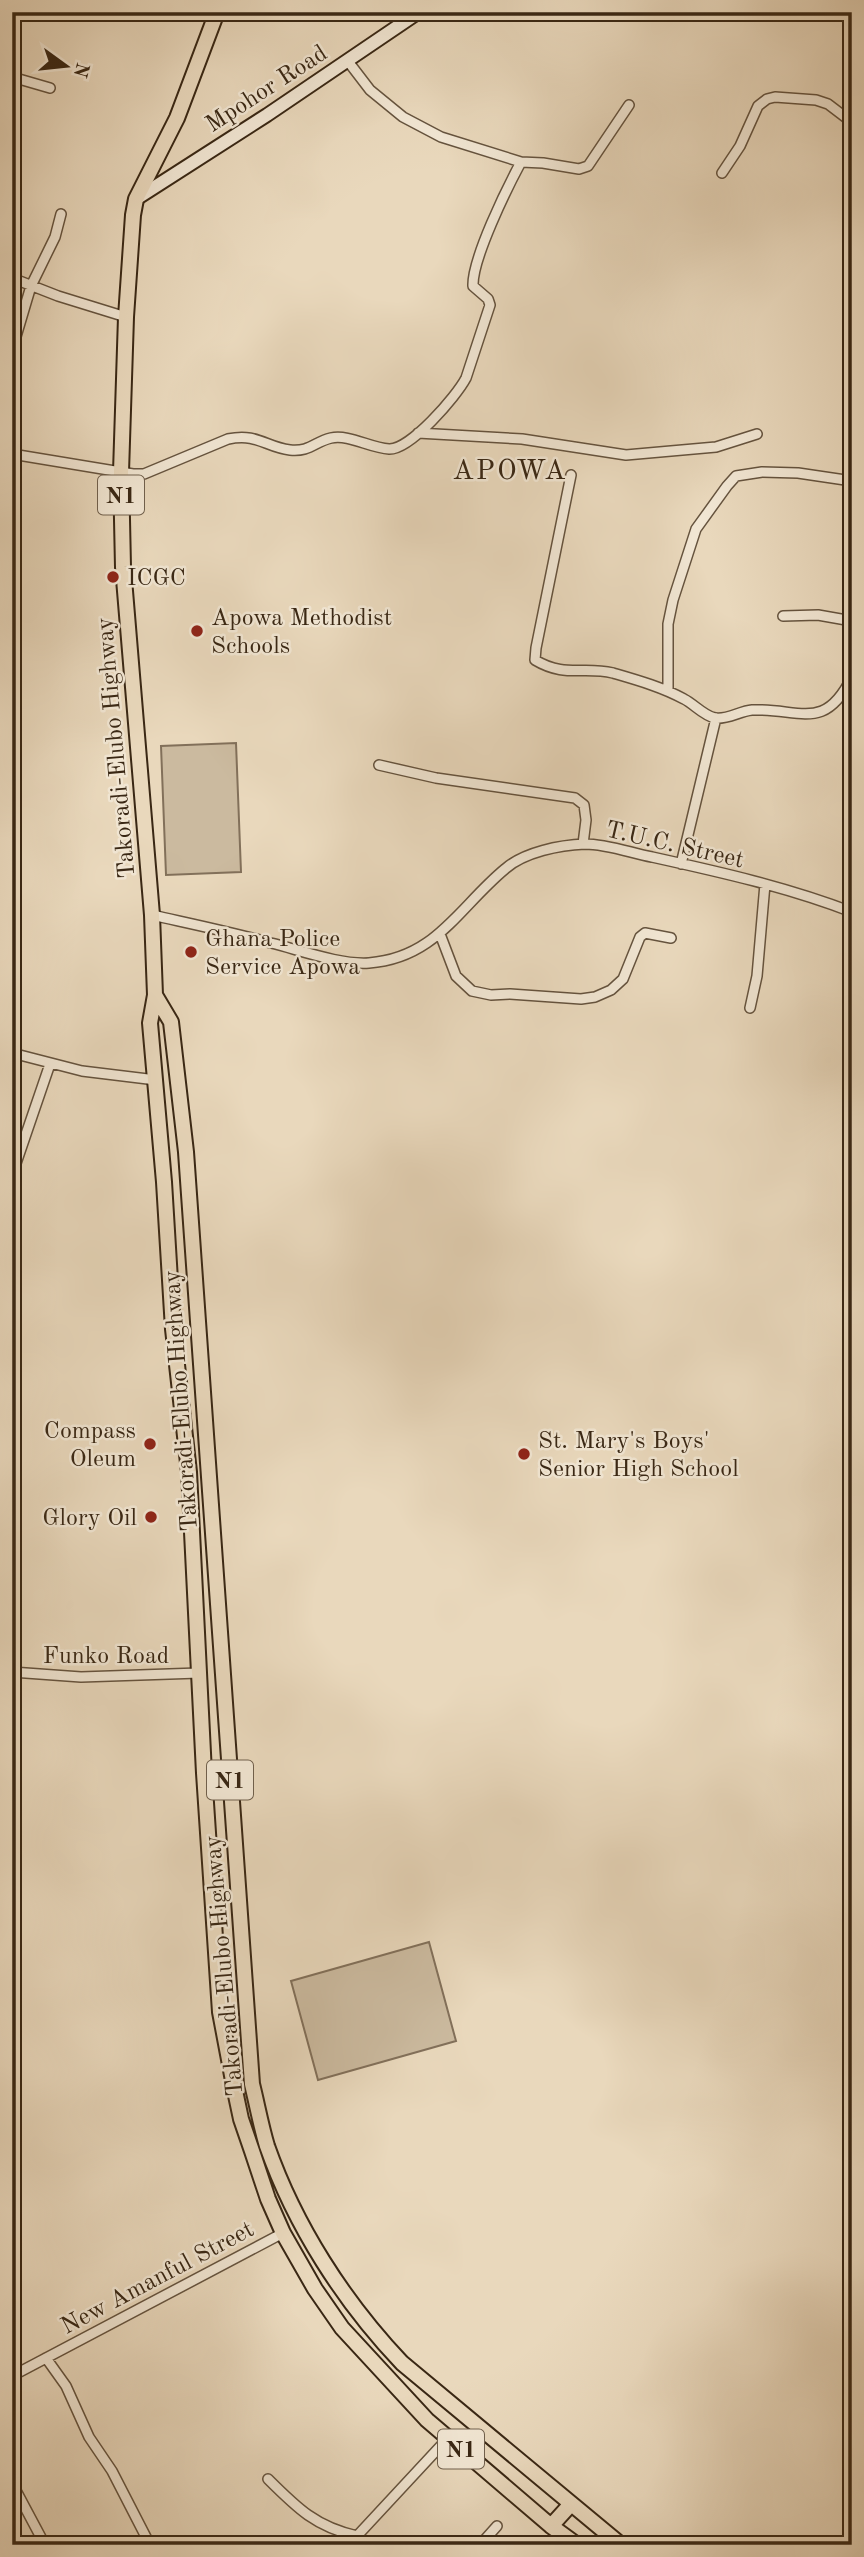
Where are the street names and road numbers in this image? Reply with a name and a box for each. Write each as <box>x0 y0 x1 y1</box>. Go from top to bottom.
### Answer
street label: Mpohor Road <box>202 42 332 138</box>
road number: N1 <box>98 475 144 514</box>
street label: Takoradi-Elubo Highway <box>94 616 140 879</box>
street label: T.U.C. Street <box>603 818 746 873</box>
street label: Takoradi-Elubo Highway <box>161 1269 203 1532</box>
street label: Funko Road <box>43 1645 169 1669</box>
road number: N1 <box>207 1760 253 1800</box>
street label: Takoradi-Elubo Highway <box>202 1834 248 2097</box>
street label: New Amanful Street <box>58 2218 258 2340</box>
road number: N1 <box>438 2430 484 2468</box>

